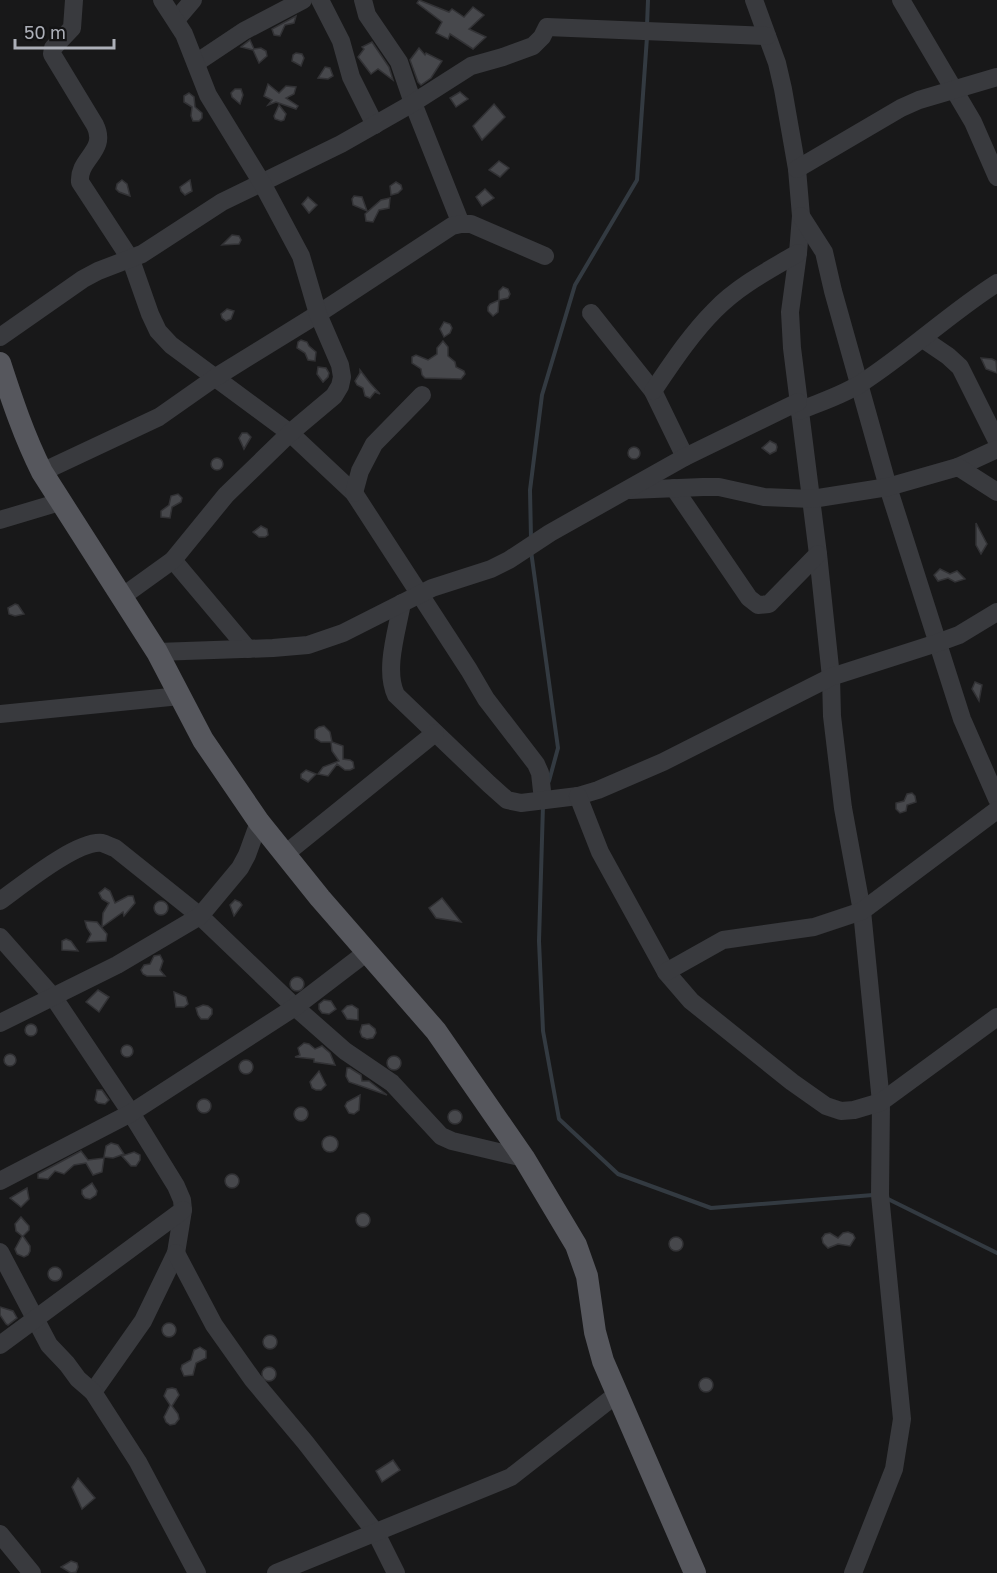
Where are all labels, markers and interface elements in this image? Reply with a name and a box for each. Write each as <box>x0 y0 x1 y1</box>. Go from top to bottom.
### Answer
scale bar <box>15 12 114 50</box>
text: 50 m <box>24 21 66 43</box>

